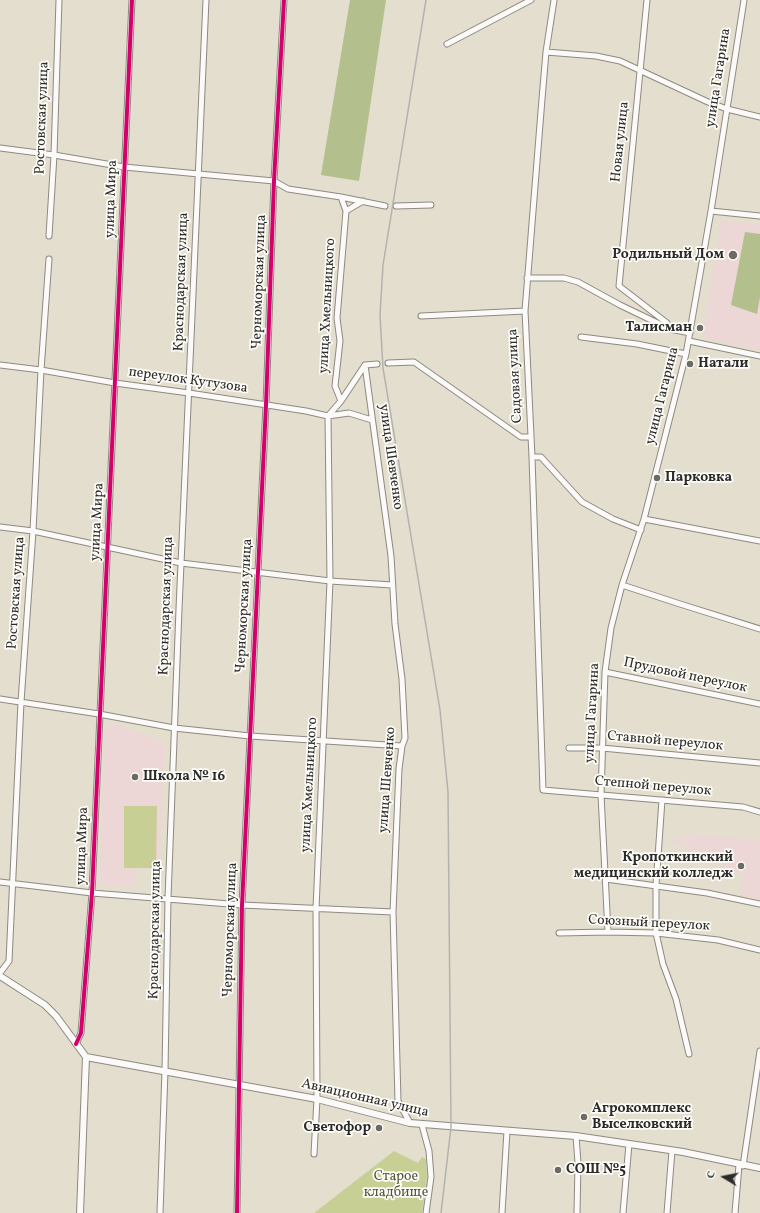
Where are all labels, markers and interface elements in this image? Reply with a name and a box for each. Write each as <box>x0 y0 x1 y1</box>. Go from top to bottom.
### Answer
street label: улица Гагарина <box>703 27 735 129</box>
street label: Ростовская улица <box>33 61 53 175</box>
street label: Новая улица <box>608 101 634 183</box>
street label: улица Мира <box>102 160 122 238</box>
street label: Краснодарская улица <box>171 212 193 352</box>
street label: Черноморская улица <box>249 214 271 350</box>
street label: улица Хмельницкого <box>316 238 340 374</box>
place label: Родильный Дом <box>612 247 724 263</box>
marker: Родильный Дом <box>727 249 739 261</box>
place label: Талисман <box>625 320 692 336</box>
marker: Талисман <box>695 323 705 333</box>
street label: Садовая улица <box>505 328 527 424</box>
street label: улица Гагарина <box>643 345 683 447</box>
place label: Натали <box>698 356 749 372</box>
marker: Натали <box>685 359 695 369</box>
street label: переулок Кутузова <box>127 364 249 398</box>
street label: улица Шевченко <box>374 403 406 511</box>
place label: Парковка <box>665 470 732 486</box>
marker: Парковка <box>652 473 662 483</box>
street label: улица Мира <box>88 482 108 562</box>
street label: Ростовская улица <box>5 536 29 650</box>
street label: Краснодарская улица <box>156 536 178 676</box>
street label: Черноморская улица <box>233 538 257 674</box>
street label: Прудовой переулок <box>622 655 748 697</box>
street label: улица Гагарина <box>582 662 604 764</box>
street label: улица Хмельницкого <box>298 717 322 853</box>
street label: улица Шевченко <box>376 726 400 834</box>
street label: Ставной переулок <box>606 729 724 755</box>
place label: Школа № 16 <box>143 769 225 785</box>
marker: Школа № 16 <box>130 772 140 782</box>
street label: Степной переулок <box>594 774 712 800</box>
street label: улица Мира <box>73 807 93 885</box>
place label: Кропоткинский медицинский колледж <box>574 850 733 882</box>
street label: Краснодарская улица <box>146 860 166 1000</box>
marker: Кропоткинский медицинский колледж <box>736 861 746 871</box>
street label: Черноморская улица <box>220 862 242 998</box>
street label: Союзный переулок <box>588 912 710 936</box>
street label: Авиационная улица <box>300 1076 430 1122</box>
place label: Агрокомплекс Выселковский <box>592 1101 692 1134</box>
marker: Агрокомплекс Выселковский <box>579 1112 589 1122</box>
place label: Светофор <box>303 1120 371 1136</box>
marker: Светофор <box>374 1123 384 1133</box>
north arrow <box>704 1157 744 1197</box>
place label: СОШ №5 <box>566 1162 626 1178</box>
marker: СОШ №5 <box>553 1165 563 1175</box>
park label: Старое кладбище <box>364 1169 428 1202</box>
text: С <box>704 1170 720 1180</box>

